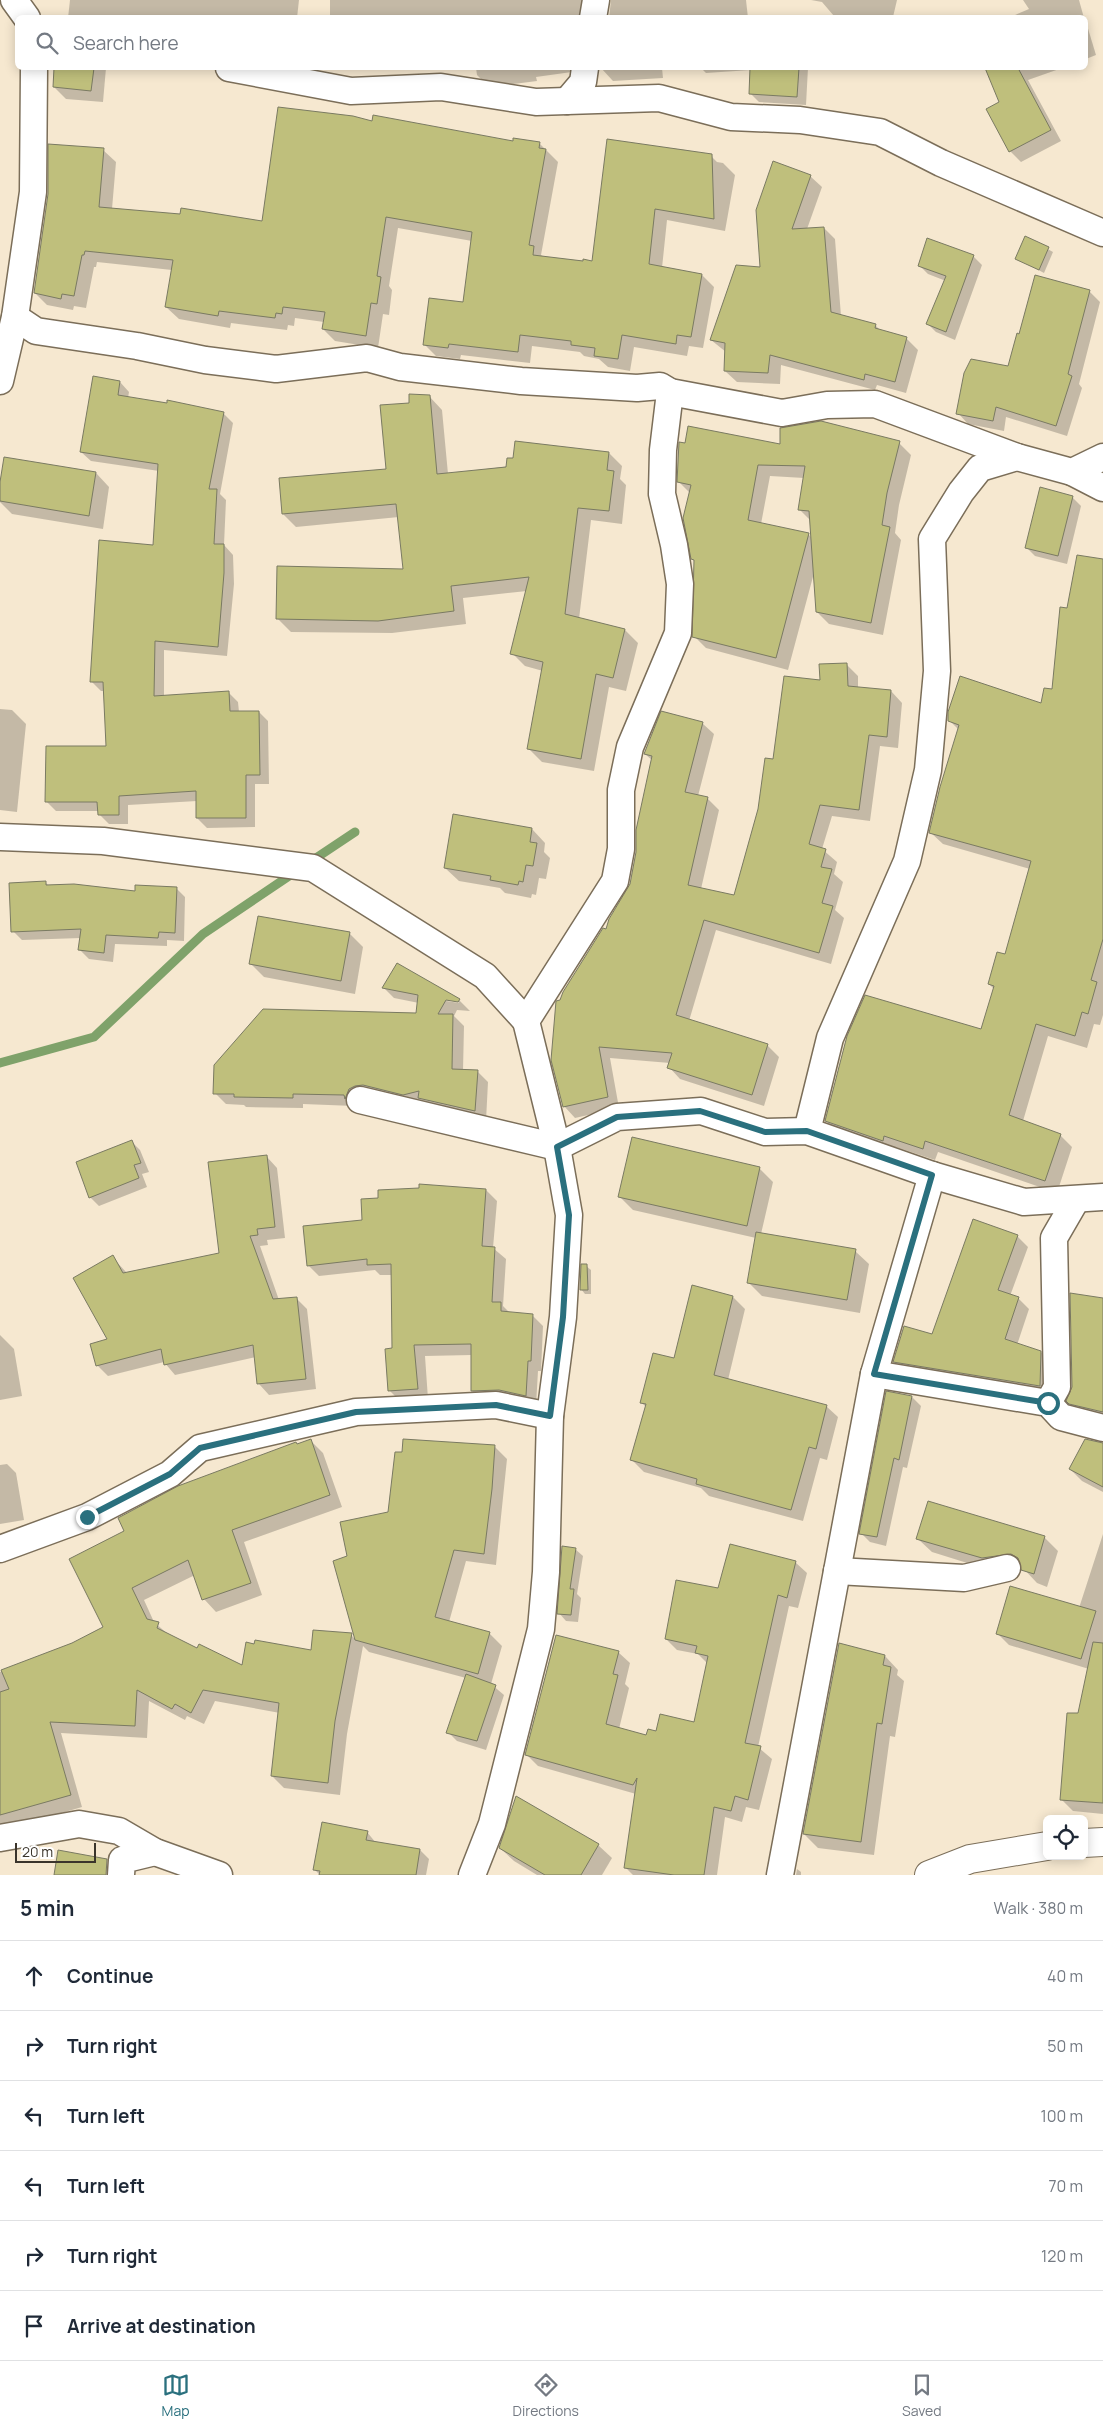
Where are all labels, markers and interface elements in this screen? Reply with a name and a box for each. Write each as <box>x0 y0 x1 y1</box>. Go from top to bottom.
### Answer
search box <box>15 15 1088 70</box>
icon: search <box>33 29 61 57</box>
text: Search here <box>73 30 179 56</box>
route start <box>1037 1392 1060 1415</box>
route end <box>76 1506 99 1529</box>
map controls <box>1043 1815 1088 1860</box>
button: locate <box>1043 1815 1088 1860</box>
scale bar <box>15 1840 96 1863</box>
text: 20 m <box>22 1842 53 1861</box>
text: 5 min <box>20 1894 74 1922</box>
text: Walk · 380 m <box>994 1897 1083 1919</box>
icon: ahead <box>20 1962 48 1990</box>
text: Continue <box>67 1963 153 1989</box>
text: 40 m <box>1047 1965 1083 1987</box>
icon: right <box>20 2032 48 2060</box>
text: Turn right <box>67 2033 157 2059</box>
text: 50 m <box>1047 2035 1083 2057</box>
icon: left <box>20 2102 48 2130</box>
text: Turn left <box>67 2103 145 2129</box>
text: 100 m <box>1040 2105 1083 2127</box>
icon: left <box>20 2172 48 2200</box>
text: Turn left <box>67 2173 145 2199</box>
text: 70 m <box>1048 2175 1083 2197</box>
icon: right <box>20 2242 48 2270</box>
text: Turn right <box>67 2243 157 2269</box>
text: 120 m <box>1041 2245 1083 2267</box>
icon: arrive <box>20 2312 48 2340</box>
text: Arrive at destination <box>67 2313 256 2339</box>
tab: Map <box>162 2371 190 2420</box>
tab: Directions <box>513 2371 579 2420</box>
tab: Saved <box>902 2371 941 2420</box>

